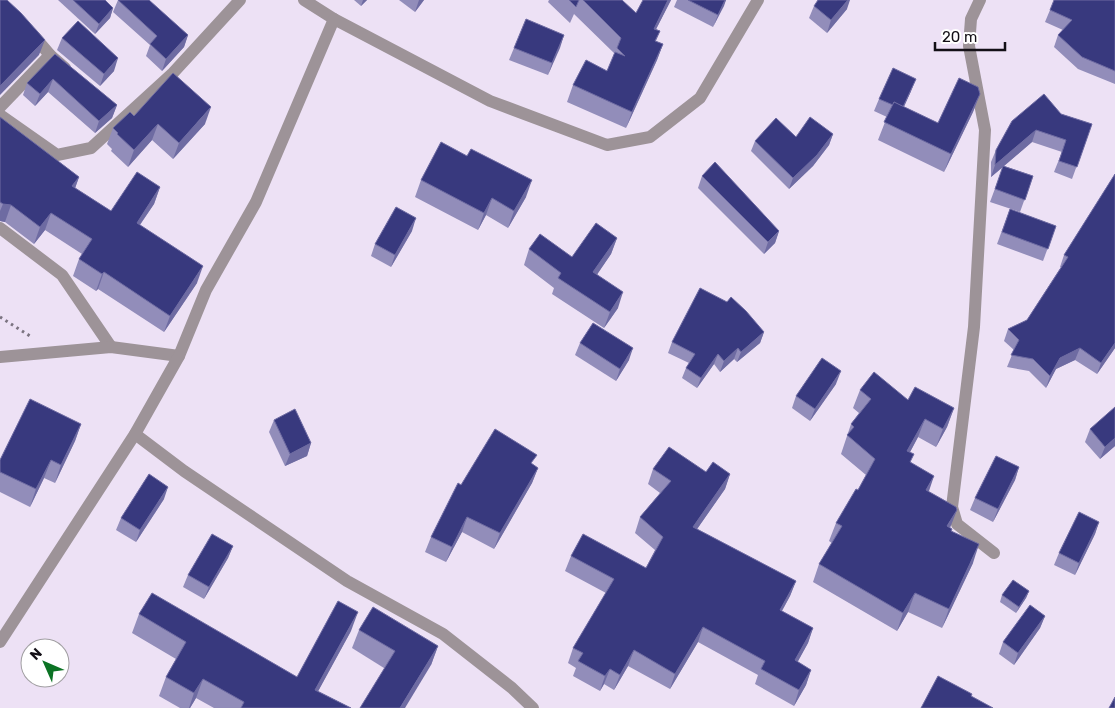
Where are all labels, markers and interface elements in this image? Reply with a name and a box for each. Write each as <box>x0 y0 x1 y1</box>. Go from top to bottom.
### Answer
scale bar <box>935 20 1005 52</box>
text: 20 m <box>942 28 977 46</box>
north arrow <box>20 638 70 688</box>
text: N <box>27 645 46 664</box>

